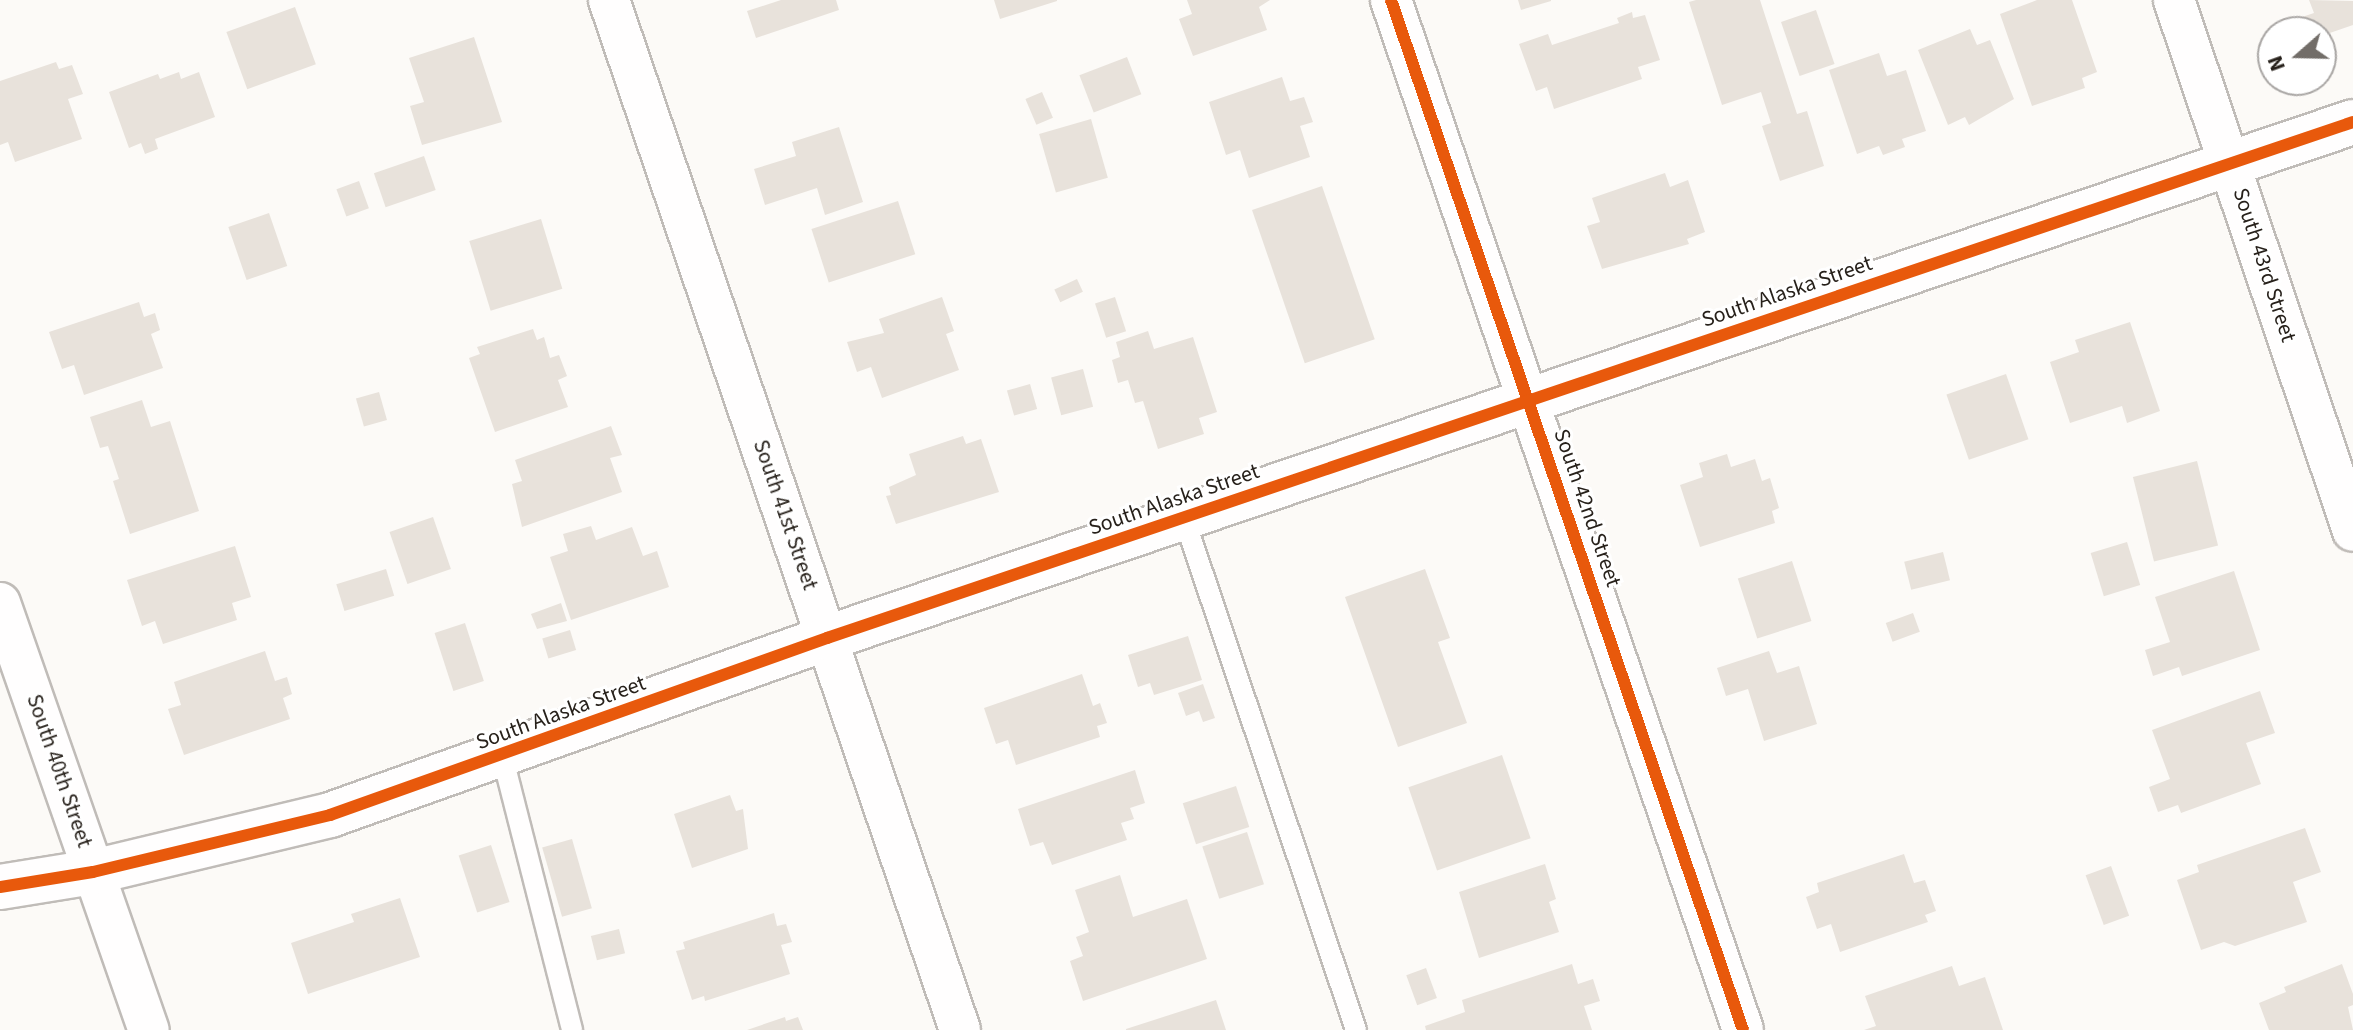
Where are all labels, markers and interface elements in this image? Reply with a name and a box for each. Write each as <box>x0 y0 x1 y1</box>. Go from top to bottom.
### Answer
north arrow <box>2257 16 2337 96</box>
text: N <box>2259 51 2294 76</box>
street label: South 43rd Street <box>2227 185 2301 345</box>
street label: South Alaska Street <box>1698 250 1876 334</box>
street label: South 42nd Street <box>1548 426 1626 590</box>
street label: South 41st Street <box>747 436 823 594</box>
street label: South Alaska Street <box>1085 458 1263 542</box>
street label: South Alaska Street <box>473 670 649 756</box>
street label: South 40th Street <box>20 691 98 851</box>

